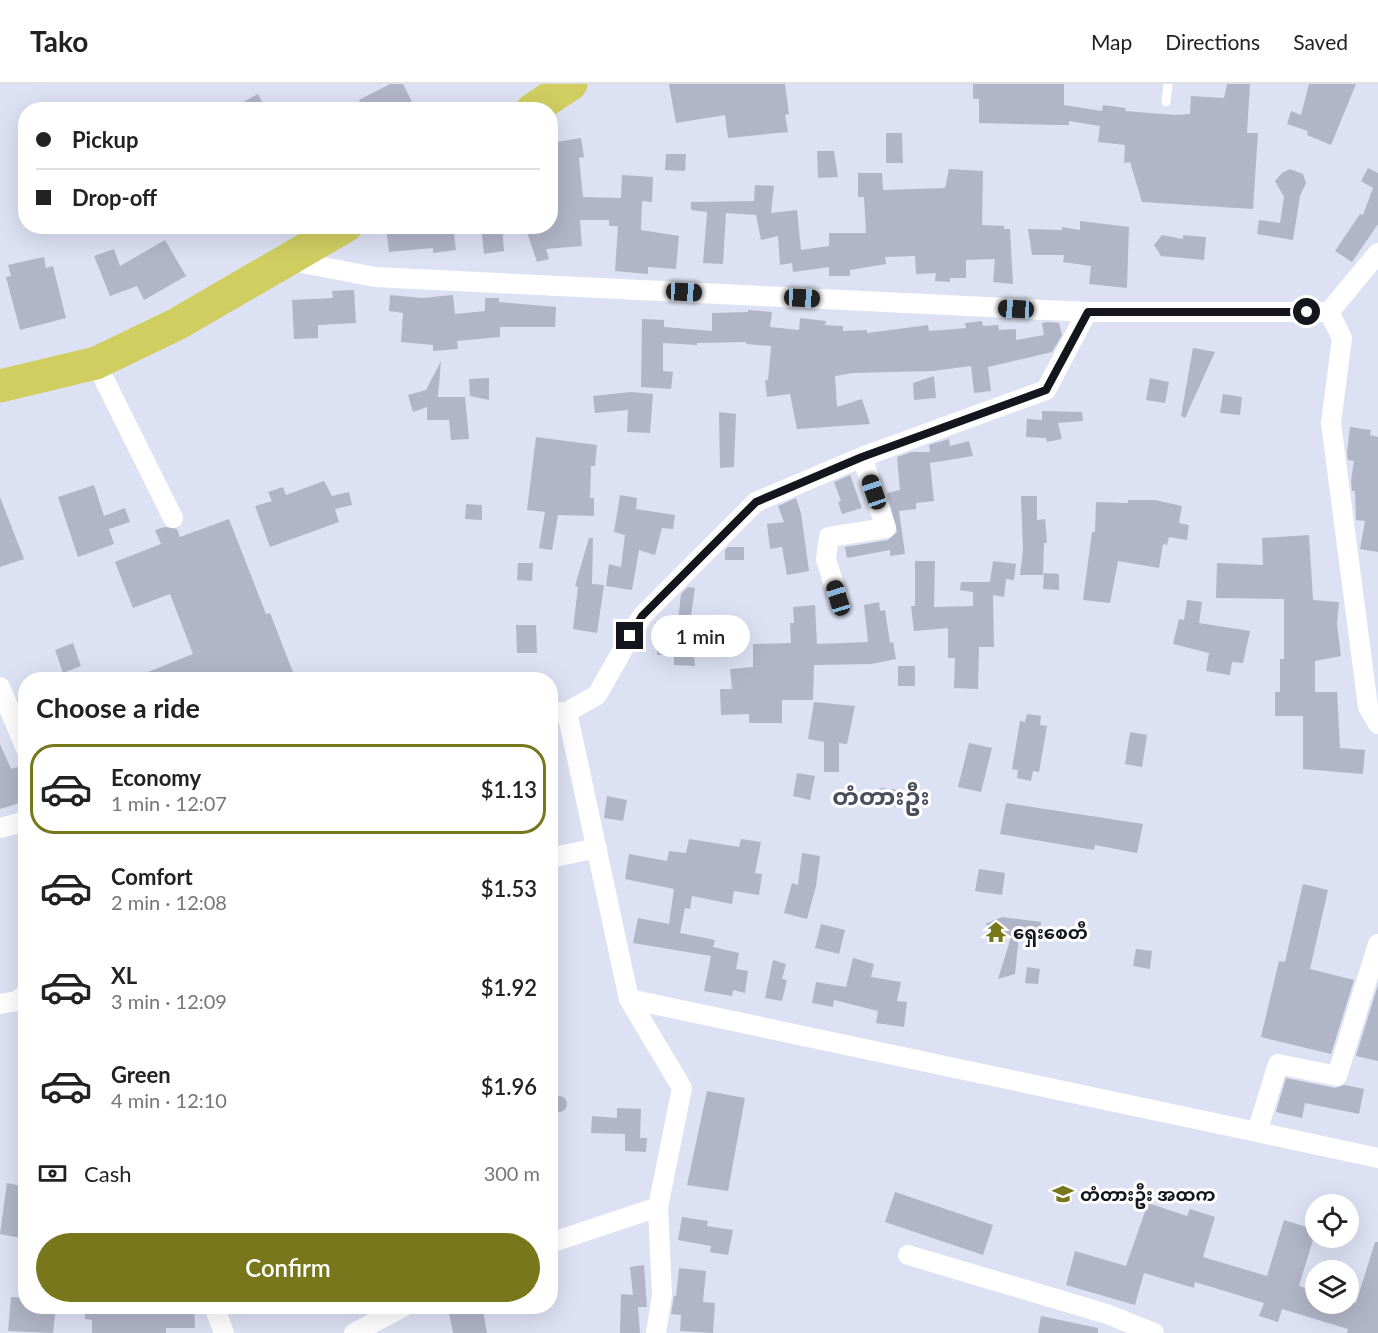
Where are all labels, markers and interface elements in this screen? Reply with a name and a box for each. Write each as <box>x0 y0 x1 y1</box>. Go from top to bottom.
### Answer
text: Tako <box>30 24 88 58</box>
text: Map <box>1091 29 1132 54</box>
text: Directions <box>1165 29 1260 54</box>
text: Saved <box>1293 29 1348 54</box>
text: Pickup <box>72 126 138 153</box>
text: Drop-off <box>72 184 157 211</box>
car <box>666 282 702 302</box>
car <box>784 288 820 308</box>
route start <box>1293 298 1320 325</box>
car <box>998 299 1034 319</box>
car <box>860 472 888 512</box>
car <box>824 578 852 618</box>
callout: 1 min <box>651 615 750 657</box>
route end <box>616 622 643 649</box>
text: 1 min <box>676 624 725 648</box>
text: Choose a ride <box>36 691 200 724</box>
icon: car <box>39 762 93 816</box>
text: Economy <box>111 764 201 791</box>
text: $1.13 <box>481 776 537 803</box>
district label: တံတားဦး <box>832 781 930 816</box>
text: 1 min · 12:07 <box>111 791 227 815</box>
icon: car <box>39 861 93 915</box>
text: Comfort <box>111 863 193 890</box>
text: $1.53 <box>481 875 537 902</box>
text: 2 min · 12:08 <box>111 890 227 914</box>
temple icon: ရှေးစေတီ <box>984 920 1008 944</box>
place label: ရှေးစေတီ <box>1013 921 1088 947</box>
icon: car <box>39 960 93 1014</box>
text: XL <box>111 962 137 989</box>
text: $1.92 <box>481 974 537 1001</box>
text: 3 min · 12:09 <box>111 989 227 1013</box>
icon: car <box>39 1059 93 1113</box>
text: Green <box>111 1061 171 1088</box>
text: $1.96 <box>481 1073 537 1100</box>
text: 4 min · 12:10 <box>111 1088 227 1112</box>
icon: cash <box>36 1157 69 1190</box>
text: Cash <box>84 1160 131 1187</box>
text: 300 m <box>484 1161 540 1185</box>
school or university icon: တံတားဦး အထက <box>1051 1182 1075 1206</box>
place label: တံတားဦး အထက <box>1080 1183 1216 1209</box>
map controls <box>1305 1194 1359 1314</box>
button: locate <box>1305 1194 1359 1248</box>
button: Confirm <box>36 1233 540 1302</box>
button: layers <box>1305 1260 1359 1314</box>

